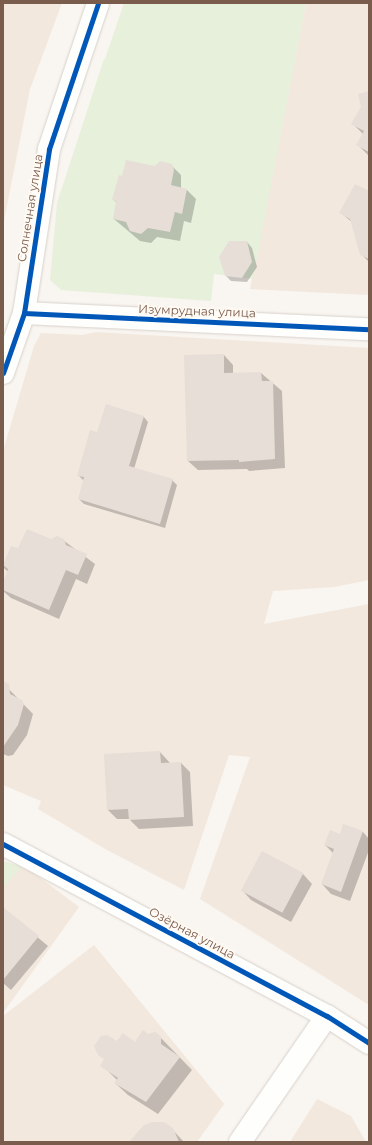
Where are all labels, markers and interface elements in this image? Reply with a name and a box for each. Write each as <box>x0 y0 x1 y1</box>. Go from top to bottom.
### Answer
street label: Солнечная улица <box>14 153 46 263</box>
street label: Изумрудная улица <box>138 302 256 320</box>
street label: Озёрная улица <box>147 904 237 962</box>

